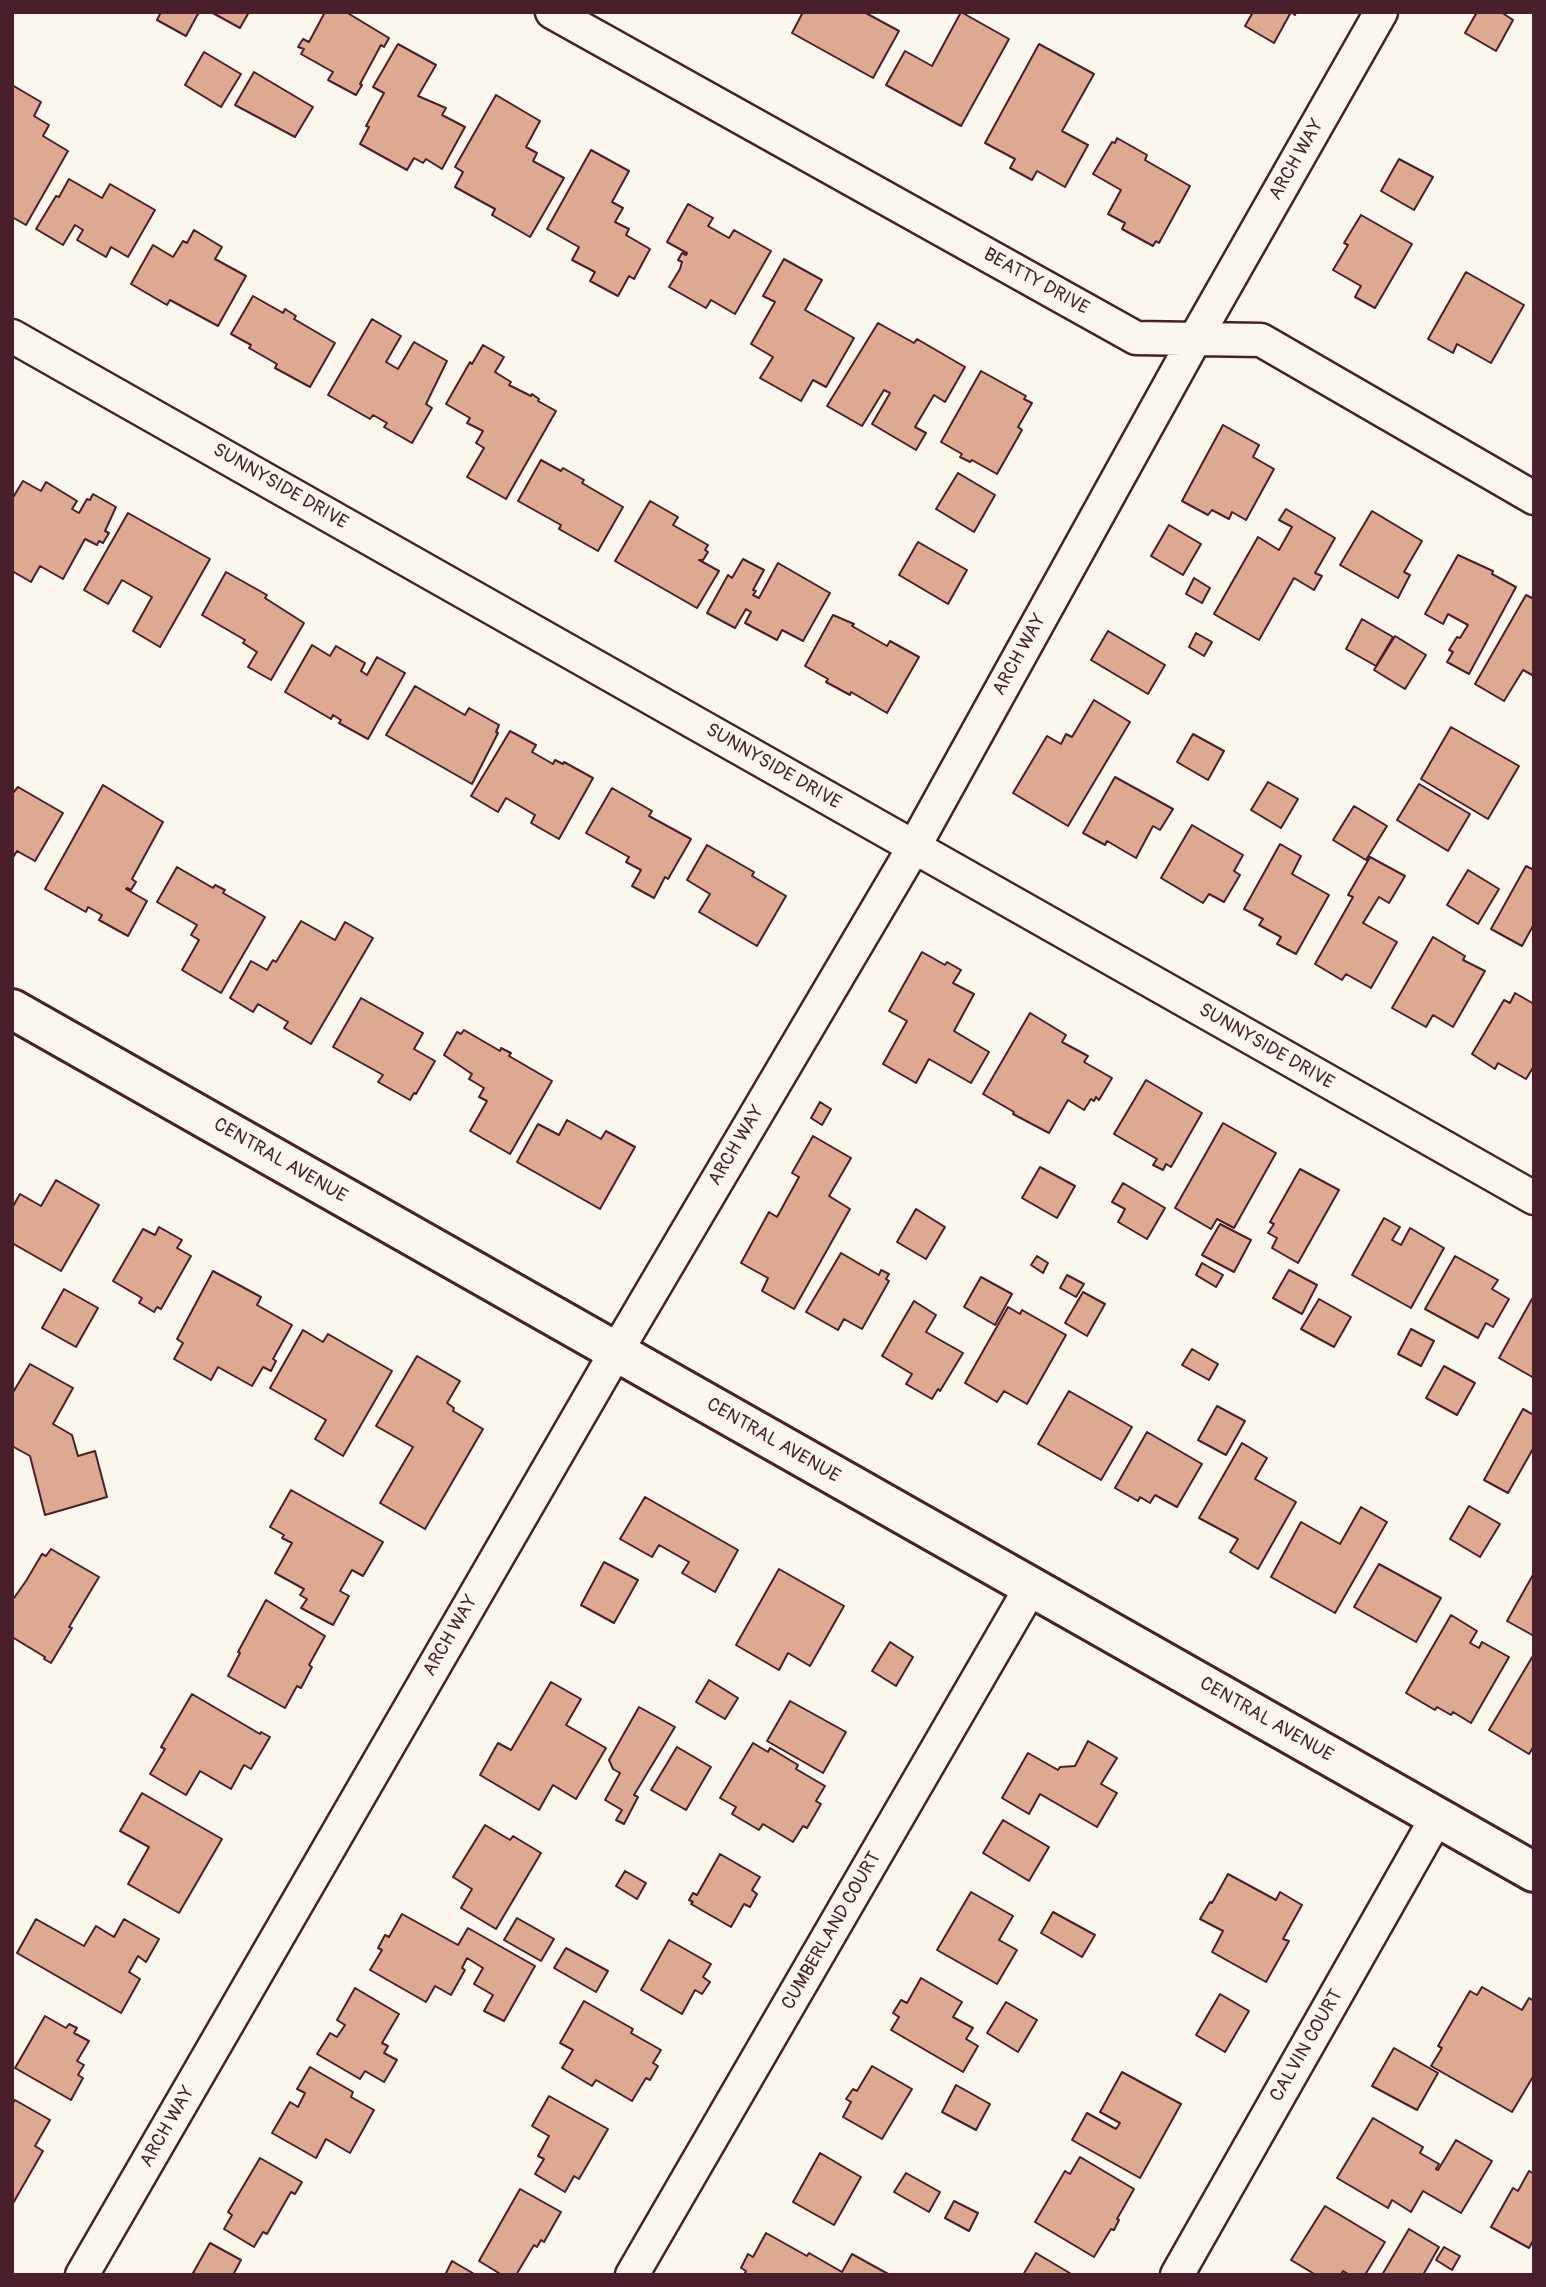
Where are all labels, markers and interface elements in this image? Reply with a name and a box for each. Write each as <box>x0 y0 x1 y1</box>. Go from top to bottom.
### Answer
street label: ARCH WAY <box>1265 115 1329 205</box>
street label: BEATTY DRIVE <box>979 244 1093 320</box>
street label: SUNNYSIDE DRIVE <box>208 439 352 535</box>
street label: ARCH WAY <box>988 610 1052 700</box>
street label: SUNNYSIDE DRIVE <box>701 719 845 815</box>
street label: SUNNYSIDE DRIVE <box>1194 999 1338 1095</box>
street label: ARCH WAY <box>704 1102 770 1190</box>
street label: CENTRAL AVENUE <box>209 1114 351 1208</box>
street label: CENTRAL AVENUE <box>702 1394 844 1488</box>
street label: ARCH WAY <box>419 1591 483 1681</box>
street label: CENTRAL AVENUE <box>1195 1673 1337 1767</box>
street label: CUMBERLAND COURT <box>777 1848 887 2014</box>
street label: CALVIN COURT <box>1266 1986 1348 2106</box>
street label: ARCH WAY <box>136 2082 200 2172</box>

